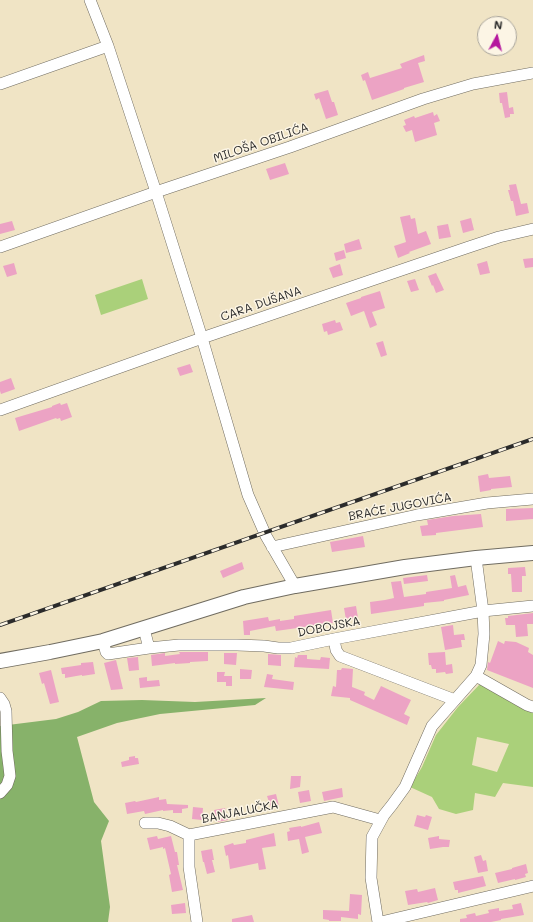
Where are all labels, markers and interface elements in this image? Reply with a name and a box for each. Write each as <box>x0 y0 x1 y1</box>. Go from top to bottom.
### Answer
north arrow <box>477 16 517 56</box>
text: N <box>493 17 503 33</box>
street label: MILOŠA OBILIĆA <box>212 120 310 166</box>
street label: CARA DUŠANA <box>219 283 303 325</box>
street label: BRAĆE JUGOVIĆA <box>347 490 453 524</box>
street label: DOBOJSKA <box>296 614 362 640</box>
street label: BANJALUČKA <box>200 797 280 827</box>

